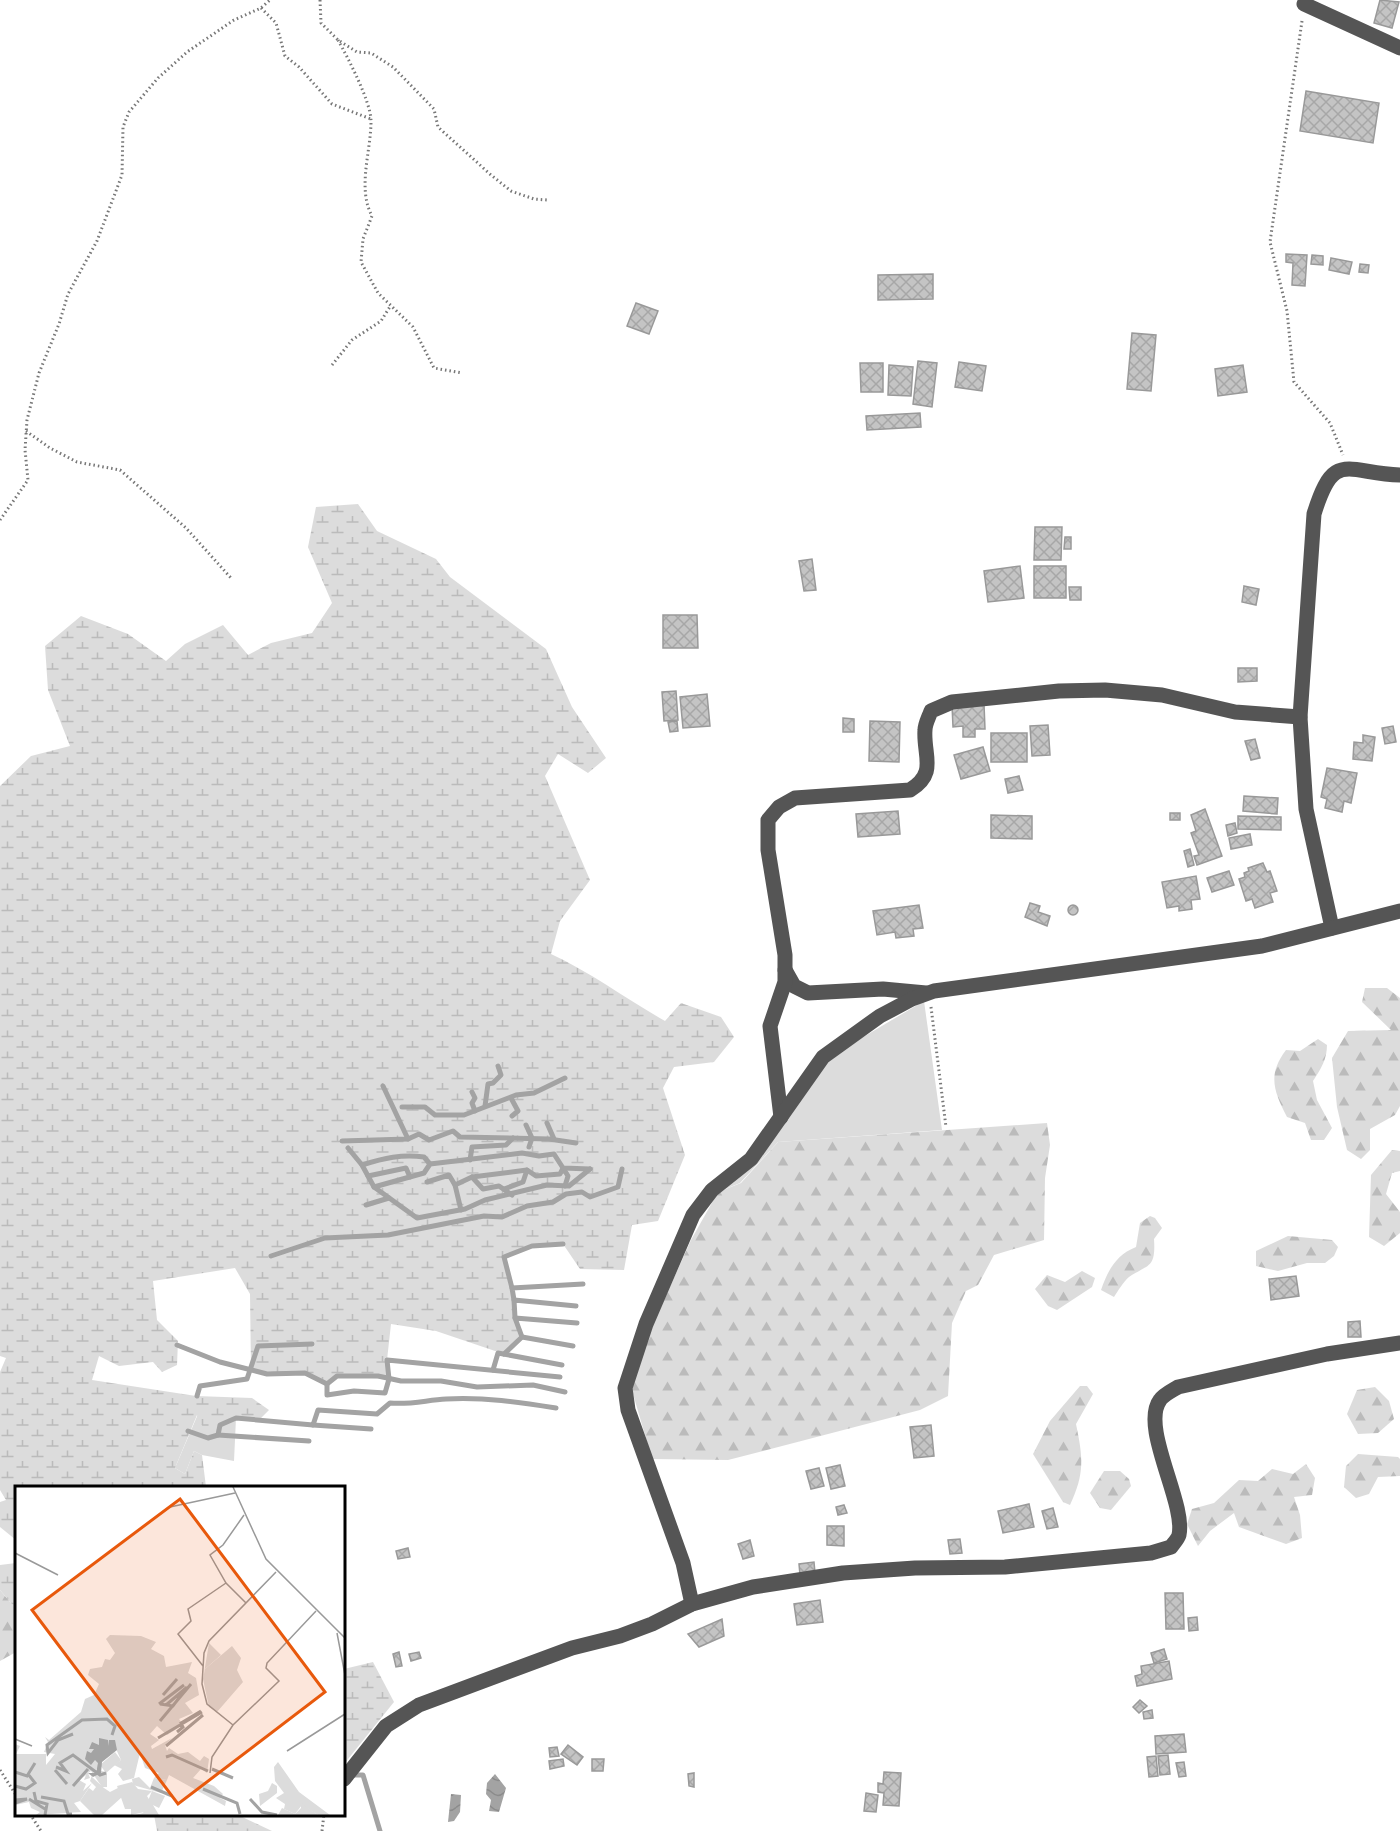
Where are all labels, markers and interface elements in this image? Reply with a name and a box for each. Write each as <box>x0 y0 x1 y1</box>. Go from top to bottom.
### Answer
inset map <box>15 1486 345 1816</box>

